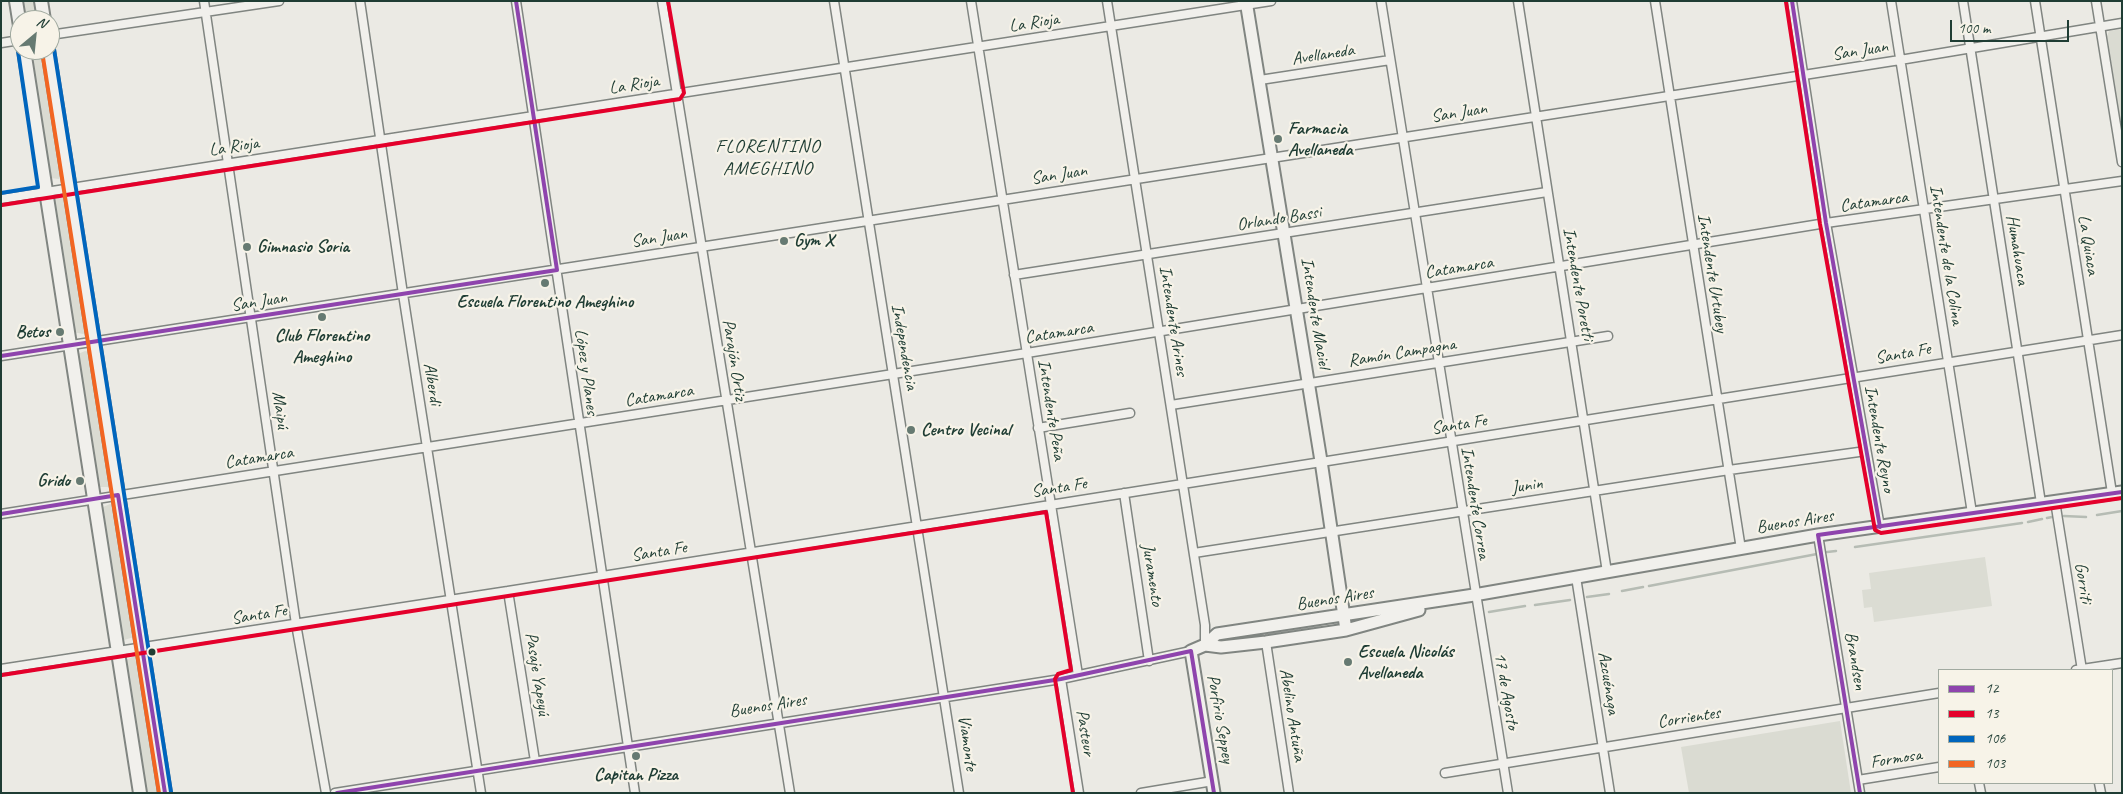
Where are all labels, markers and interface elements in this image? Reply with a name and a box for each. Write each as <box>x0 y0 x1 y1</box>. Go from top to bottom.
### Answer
street label: La Rioja <box>1007 8 1061 38</box>
north arrow <box>10 10 60 60</box>
scale bar <box>1953 10 2072 42</box>
text: N <box>34 13 50 32</box>
text: 100 m <box>1958 19 1990 38</box>
street label: San Juan <box>1831 36 1889 66</box>
street label: Avellaneda <box>1290 39 1356 71</box>
street label: La Rioja <box>607 70 661 100</box>
street label: San Juan <box>1430 98 1488 128</box>
place label: Farmacia Avellaneda <box>1288 118 1352 160</box>
street label: La Rioja <box>207 132 261 162</box>
marker: Farmacia Avellaneda <box>1272 133 1284 145</box>
district label: FLORENTINO AMEGHINO <box>715 136 821 180</box>
street label: San Juan <box>1030 160 1088 190</box>
street label: Intendente de la Colina <box>1924 183 1968 327</box>
street label: Catamarca <box>1838 187 1910 217</box>
street label: Orlando Bassi <box>1235 202 1323 236</box>
street label: Intendente Urtubey <box>1692 212 1732 334</box>
street label: Humahuaca <box>2001 213 2033 287</box>
street label: La Quiaca <box>2073 213 2103 277</box>
street label: San Juan <box>630 223 688 253</box>
street label: Intendente Poretti <box>1557 226 1599 342</box>
place label: Gym X <box>794 230 834 252</box>
marker: Gym X <box>778 235 790 247</box>
place label: Gimnasio Soria <box>257 236 349 258</box>
marker: Gimnasio Soria <box>241 241 253 253</box>
street label: Catamarca <box>1423 252 1495 284</box>
street label: Intendente Maciel <box>1296 256 1334 370</box>
street label: Intendente Arines <box>1154 264 1192 378</box>
marker: Escuela Florentino Ameghino <box>539 277 551 289</box>
street label: San Juan <box>230 287 288 317</box>
place label: Escuela Florentino Ameghino <box>457 291 633 313</box>
street label: Independencia <box>886 302 922 392</box>
marker: Club Florentino Ameghino <box>316 311 328 323</box>
street label: Catamarca <box>1023 317 1095 349</box>
street label: Parajón Ortiz <box>717 318 751 402</box>
place label: Betos <box>16 321 50 343</box>
place label: Club Florentino Ameghino <box>275 325 369 368</box>
marker: Betos <box>54 326 66 338</box>
street label: López y Planes <box>569 328 603 416</box>
street label: Ramón Campagna <box>1347 334 1457 372</box>
street label: Santa Fe <box>1874 339 1932 369</box>
street label: Intendente Peña <box>1032 358 1070 462</box>
street label: Alberdi <box>418 361 446 407</box>
street label: Catamarca <box>623 380 695 412</box>
street label: Intendente Reyno <box>1859 384 1899 494</box>
street label: Maipú <box>267 390 293 430</box>
street label: Santa Fe <box>1430 410 1488 440</box>
place label: Centro Vecinal <box>921 419 1011 441</box>
marker: Centro Vecinal <box>905 424 917 436</box>
street label: Catamarca <box>223 442 295 474</box>
street label: Intendente Correa <box>1455 445 1495 561</box>
place label: Grido <box>37 470 70 492</box>
street label: Santa Fe <box>1030 473 1088 503</box>
street label: Junin <box>1510 473 1544 499</box>
marker: Grido <box>74 475 86 487</box>
street label: Buenos Aires <box>1755 505 1835 539</box>
street label: Santa Fe <box>630 537 688 567</box>
street label: Juramento <box>1136 542 1168 608</box>
street label: Gorriti <box>2069 561 2097 605</box>
street label: Buenos Aires <box>1295 582 1375 616</box>
street label: Santa Fe <box>230 600 288 630</box>
street label: Brandsen <box>1839 630 1871 692</box>
street label: Pasaje Yapeyú <box>520 631 554 717</box>
place label: Escuela Nicolás Avellaneda <box>1358 641 1454 684</box>
unlabelled marker <box>147 647 157 657</box>
street label: Azcuénaga <box>1592 650 1624 716</box>
street label: 17 de Agosto <box>1489 651 1523 731</box>
marker: Escuela Nicolás Avellaneda <box>1342 656 1354 668</box>
street label: Abelino Antuña <box>1274 667 1310 763</box>
legend <box>1938 669 2113 784</box>
street label: Porfirio Seppey <box>1202 673 1238 765</box>
text: 12 <box>1985 679 1999 698</box>
street label: Buenos Aires <box>728 689 808 723</box>
street label: Corrientes <box>1656 702 1722 734</box>
text: 13 <box>1985 704 1999 723</box>
street label: Pasteur <box>1071 708 1099 758</box>
street label: Viamonte <box>952 714 982 772</box>
text: 106 <box>1985 729 2005 748</box>
street label: Formosa <box>1869 744 1923 774</box>
marker: Capitan Pizza <box>630 750 642 762</box>
text: 103 <box>1985 754 2005 773</box>
place label: Capitan Pizza <box>594 764 678 786</box>

